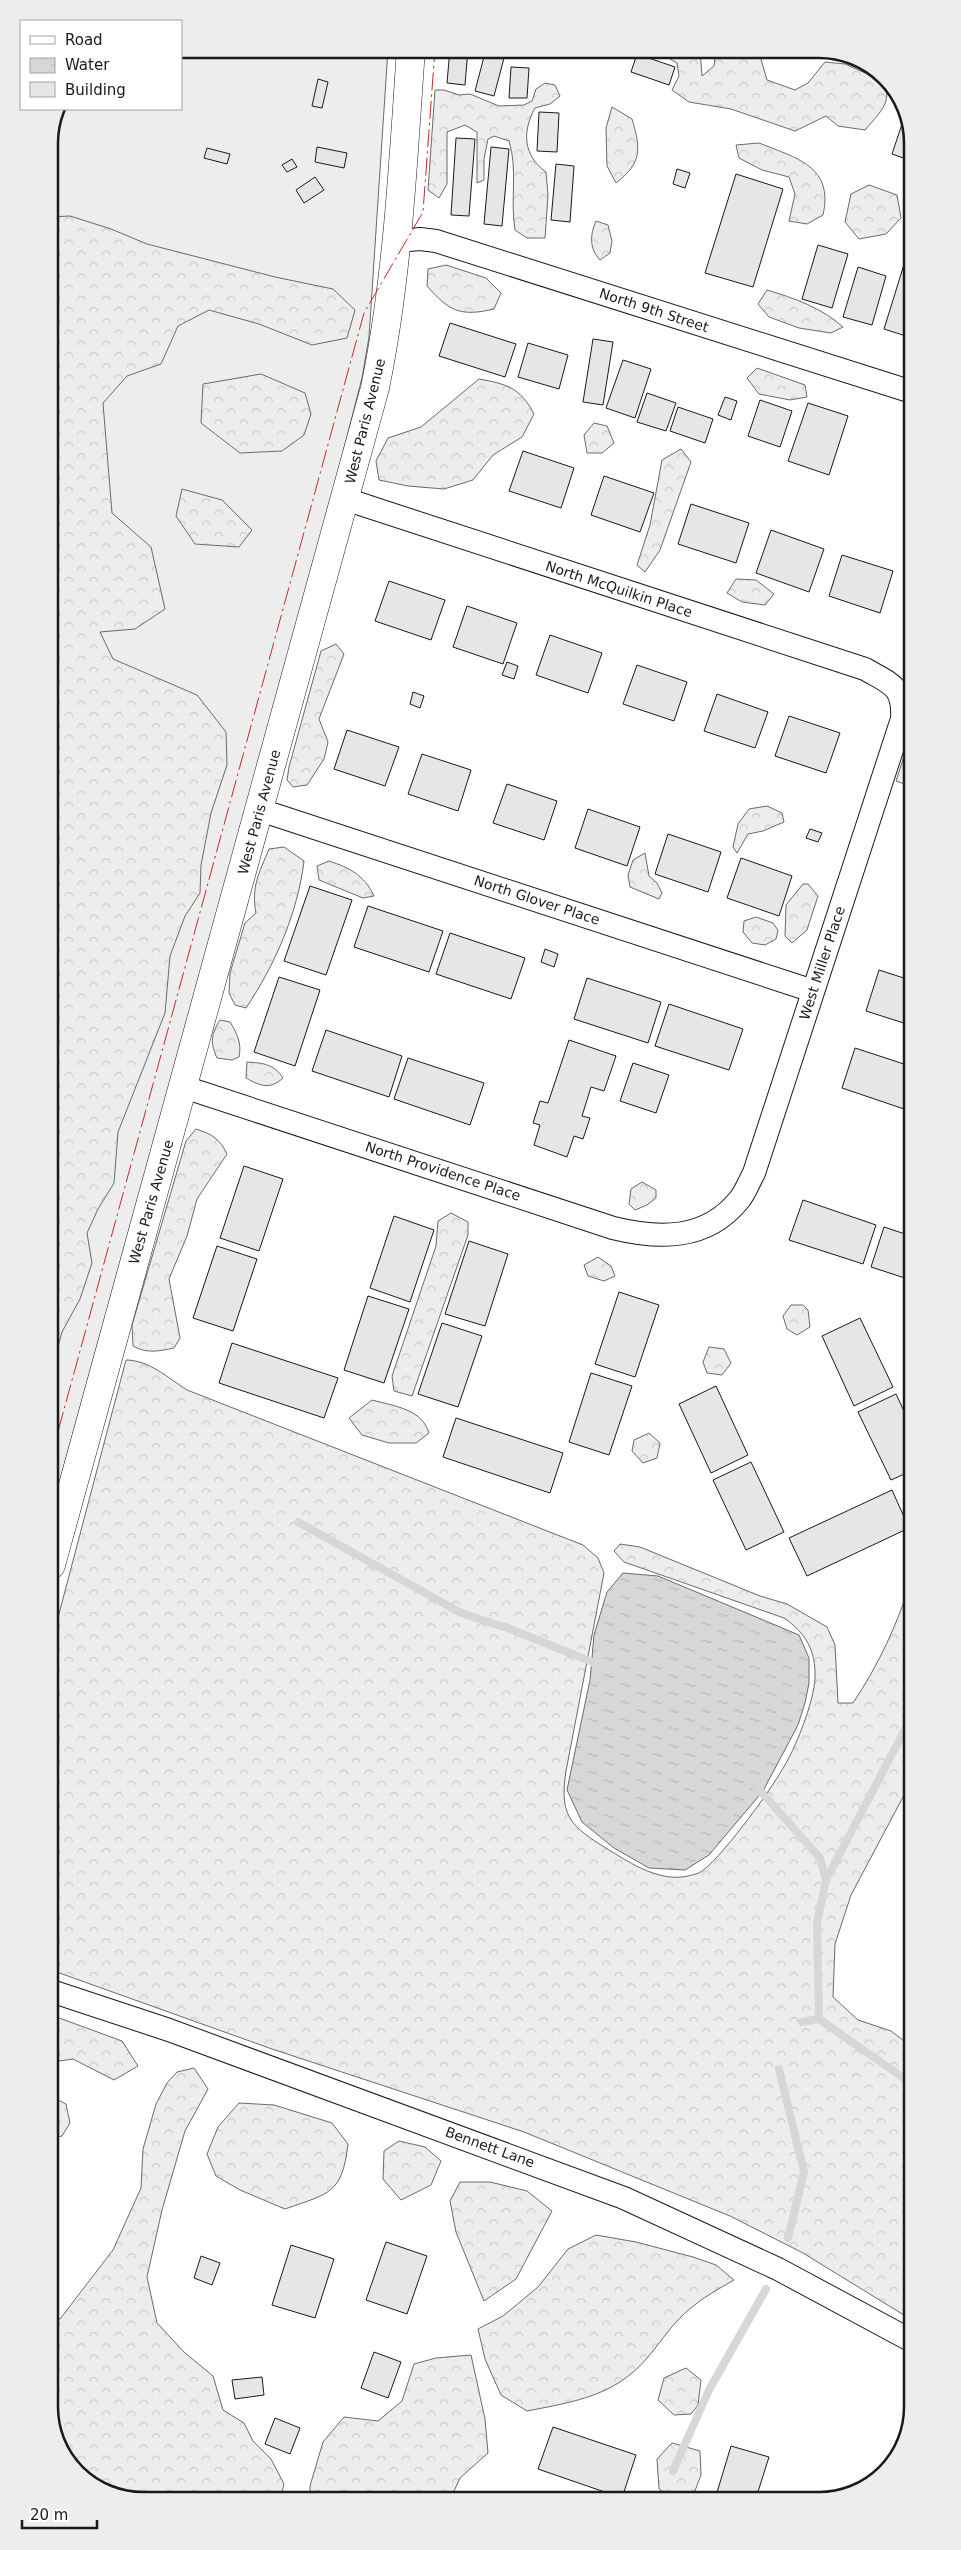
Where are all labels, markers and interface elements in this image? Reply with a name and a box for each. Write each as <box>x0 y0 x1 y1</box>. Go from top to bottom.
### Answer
legend <box>20 20 182 110</box>
text: Road <box>65 31 103 49</box>
text: Water <box>65 56 110 74</box>
text: Building <box>65 81 126 99</box>
street label: North 9th Street <box>597 285 711 335</box>
street label: West Paris Avenue <box>342 357 388 485</box>
street label: North McQuilkin Place <box>543 558 695 620</box>
street label: West Paris Avenue <box>235 748 283 876</box>
street label: North Glover Place <box>472 872 602 928</box>
street label: West Miller Place <box>796 904 848 1022</box>
street label: West Paris Avenue <box>126 1138 176 1266</box>
street label: North Providence Place <box>363 1138 523 1204</box>
street label: Bennett Lane <box>443 2123 537 2171</box>
scale bar <box>22 2498 98 2530</box>
text: 20 m <box>30 2506 68 2524</box>

